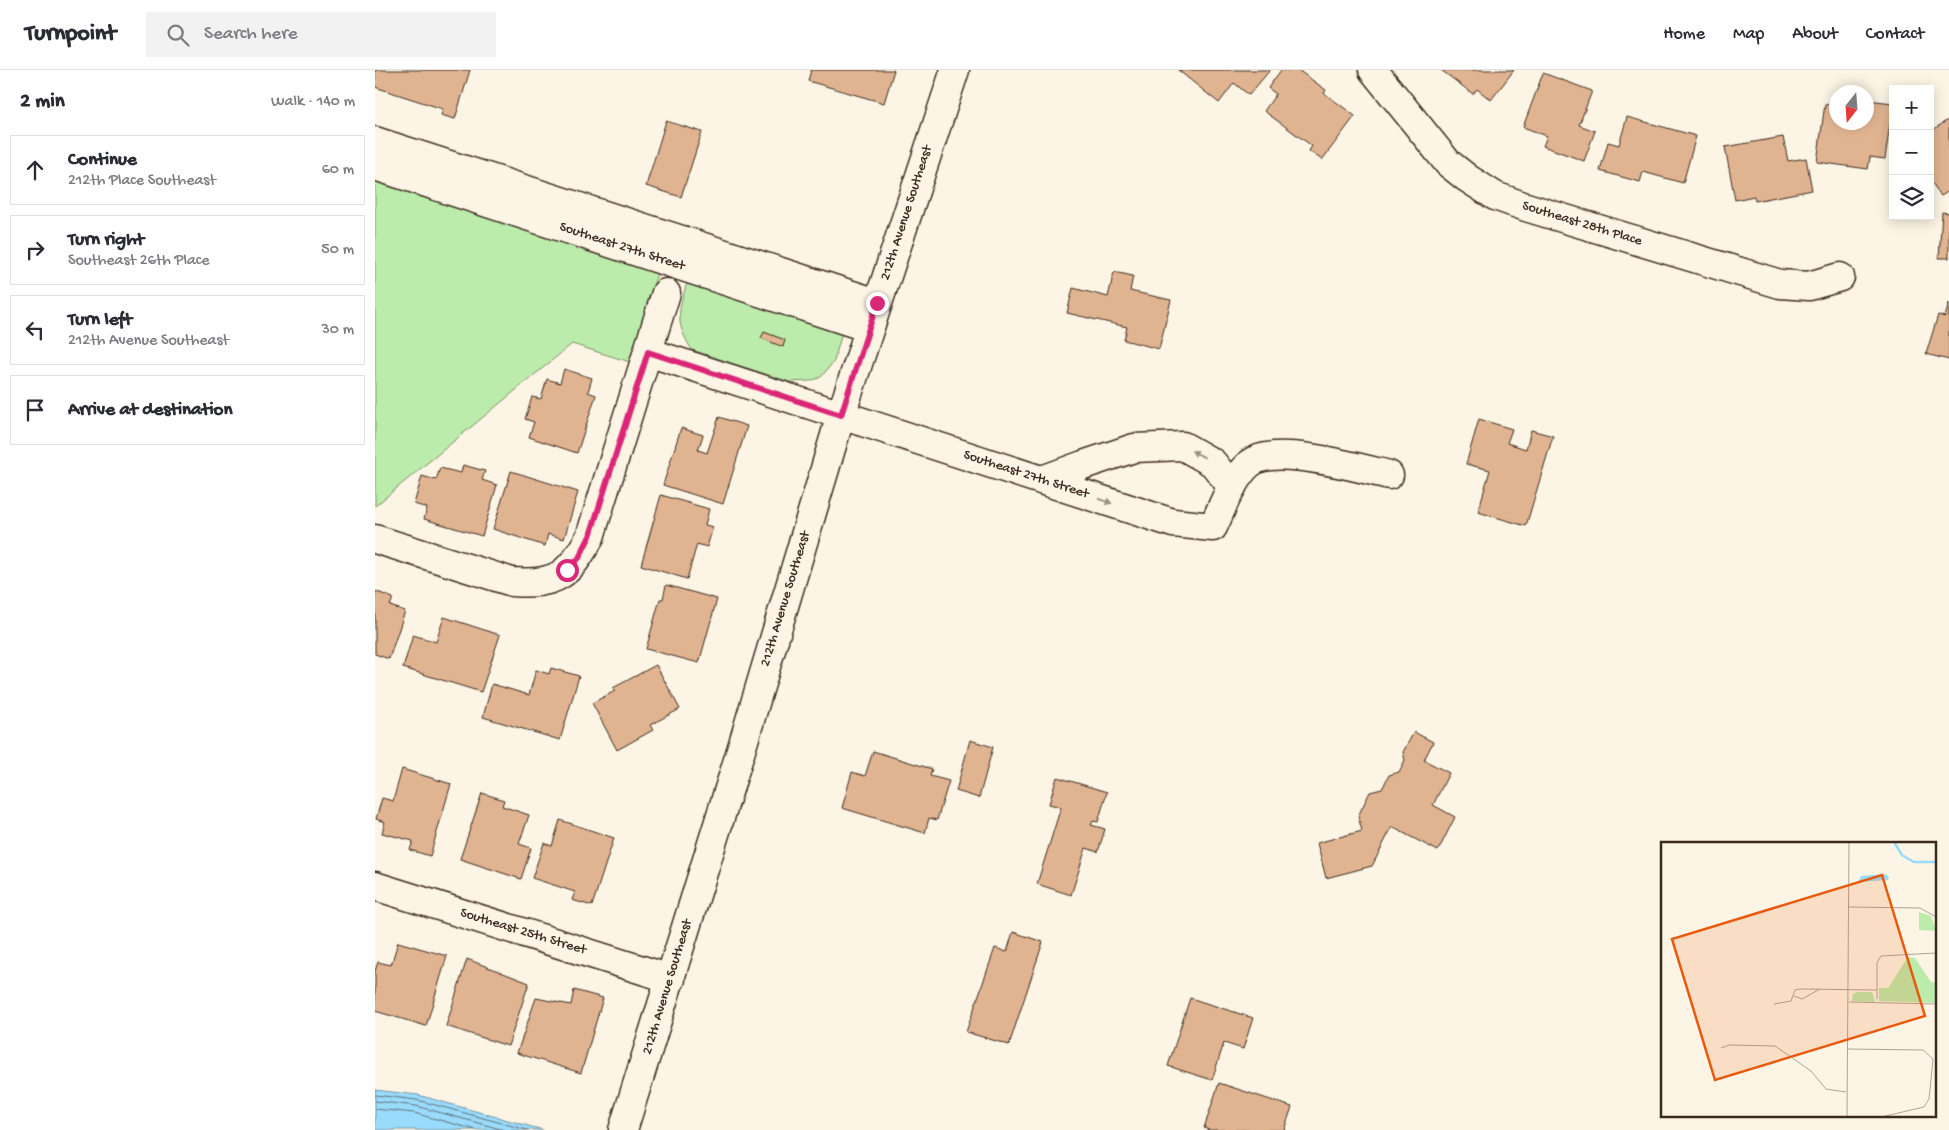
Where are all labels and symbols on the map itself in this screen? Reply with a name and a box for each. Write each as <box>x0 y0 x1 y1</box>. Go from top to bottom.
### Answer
north arrow <box>1829 85 1874 130</box>
street label: 212th Avenue Southeast <box>877 142 937 283</box>
street label: Southeast 28th Place <box>1520 198 1645 251</box>
street label: Southeast 27th Street <box>557 219 688 276</box>
route end <box>866 292 889 315</box>
street label: Southeast 27th Street <box>961 447 1092 504</box>
one-way arrow <box>1190 450 1205 458</box>
one-way arrow <box>1098 497 1113 505</box>
street label: 212th Avenue Southeast <box>757 528 815 669</box>
route start <box>556 559 579 582</box>
inset map <box>1661 842 1937 1118</box>
street label: Southeast 25th Street <box>458 905 589 960</box>
street label: 212th Avenue Southeast <box>639 916 697 1057</box>

